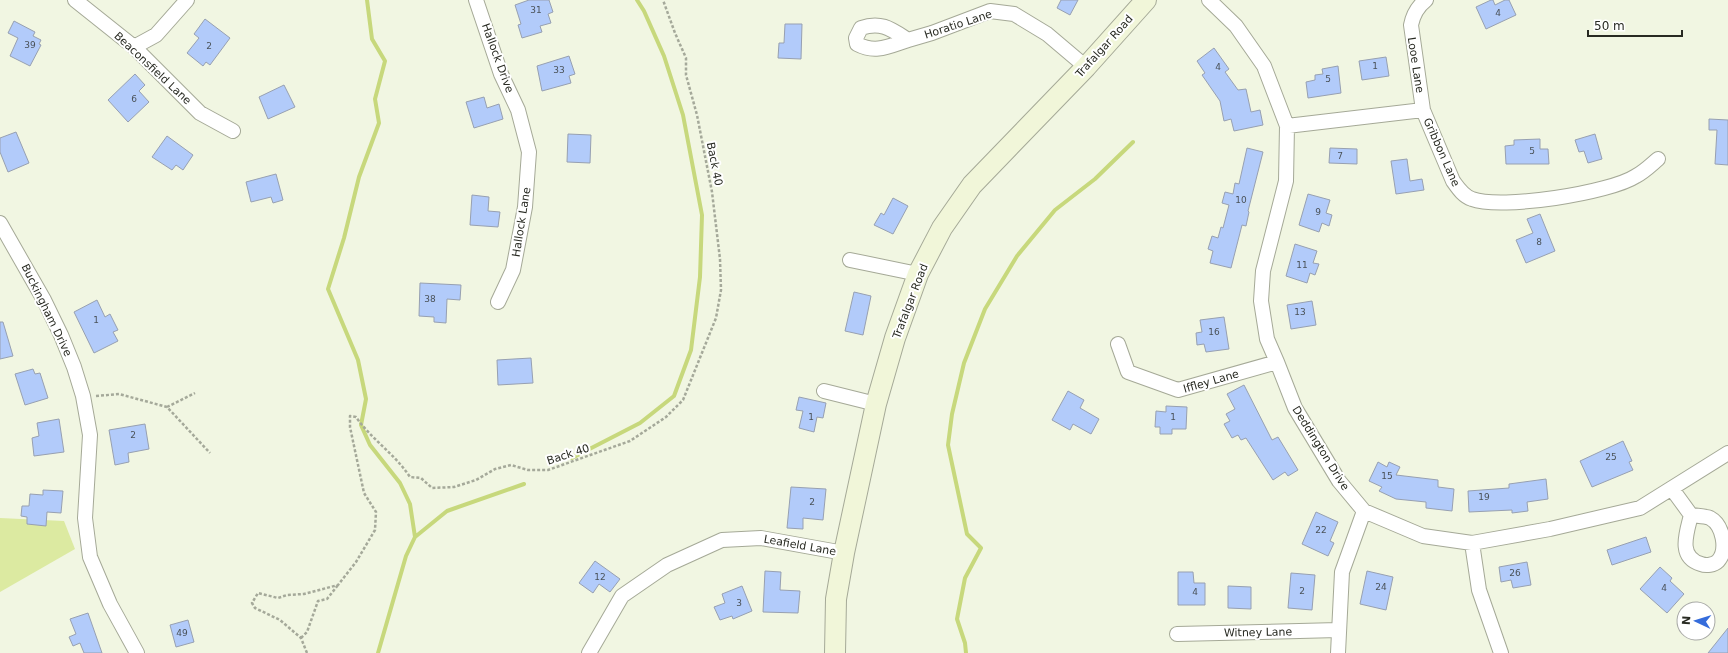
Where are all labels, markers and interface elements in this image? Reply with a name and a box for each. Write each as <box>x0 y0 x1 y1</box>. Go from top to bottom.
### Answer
house number: 31 <box>530 5 542 15</box>
street label: Horatio Lane <box>923 7 994 42</box>
house number: 4 <box>1495 8 1501 18</box>
street label: Trafalgar Road <box>1072 12 1136 81</box>
scale bar <box>1588 12 1682 38</box>
text: 50 m <box>1594 19 1625 33</box>
street label: Hallock Drive <box>479 22 516 95</box>
street label: Beaconsfield Lane <box>112 29 194 108</box>
street label: Looe Lane <box>1405 36 1426 94</box>
house number: 39 <box>24 40 36 50</box>
house number: 2 <box>206 41 212 51</box>
house number: 1 <box>1372 61 1378 71</box>
house number: 4 <box>1215 62 1221 72</box>
house number: 33 <box>553 65 565 75</box>
house number: 5 <box>1325 74 1331 84</box>
house number: 6 <box>131 94 137 104</box>
street label: Gribbon Lane <box>1421 116 1463 189</box>
street label: Back 40 <box>704 141 725 187</box>
house number: 5 <box>1529 146 1535 156</box>
house number: 7 <box>1337 151 1343 161</box>
street label: Hallock Lane <box>510 186 533 258</box>
house number: 10 <box>1235 195 1247 205</box>
house number: 9 <box>1315 207 1321 217</box>
house number: 8 <box>1536 237 1542 247</box>
house number: 11 <box>1296 260 1308 270</box>
street label: Buckingham Drive <box>19 262 75 359</box>
street label: Trafalgar Road <box>890 262 931 342</box>
house number: 38 <box>424 294 436 304</box>
house number: 13 <box>1294 307 1306 317</box>
house number: 1 <box>93 315 99 325</box>
house number: 16 <box>1208 327 1220 337</box>
street label: Iffley Lane <box>1182 367 1241 396</box>
street label: Deddington Drive <box>1289 404 1352 493</box>
house number: 1 <box>808 412 814 422</box>
house number: 1 <box>1170 412 1176 422</box>
house number: 2 <box>130 430 136 440</box>
street label: Back 40 <box>545 441 591 467</box>
house number: 25 <box>1605 452 1617 462</box>
house number: 15 <box>1381 471 1393 481</box>
house number: 19 <box>1478 492 1490 502</box>
house number: 2 <box>809 497 815 507</box>
house number: 22 <box>1315 525 1327 535</box>
street label: Leafield Lane <box>763 533 837 558</box>
house number: 26 <box>1509 568 1521 578</box>
house number: 12 <box>594 572 606 582</box>
house number: 24 <box>1375 582 1387 592</box>
house number: 4 <box>1661 583 1667 593</box>
house number: 2 <box>1299 586 1305 596</box>
house number: 4 <box>1192 587 1198 597</box>
house number: 3 <box>736 598 742 608</box>
north arrow <box>1676 601 1716 641</box>
text: N <box>1680 615 1693 625</box>
street label: Witney Lane <box>1224 625 1293 640</box>
house number: 49 <box>176 628 188 638</box>

